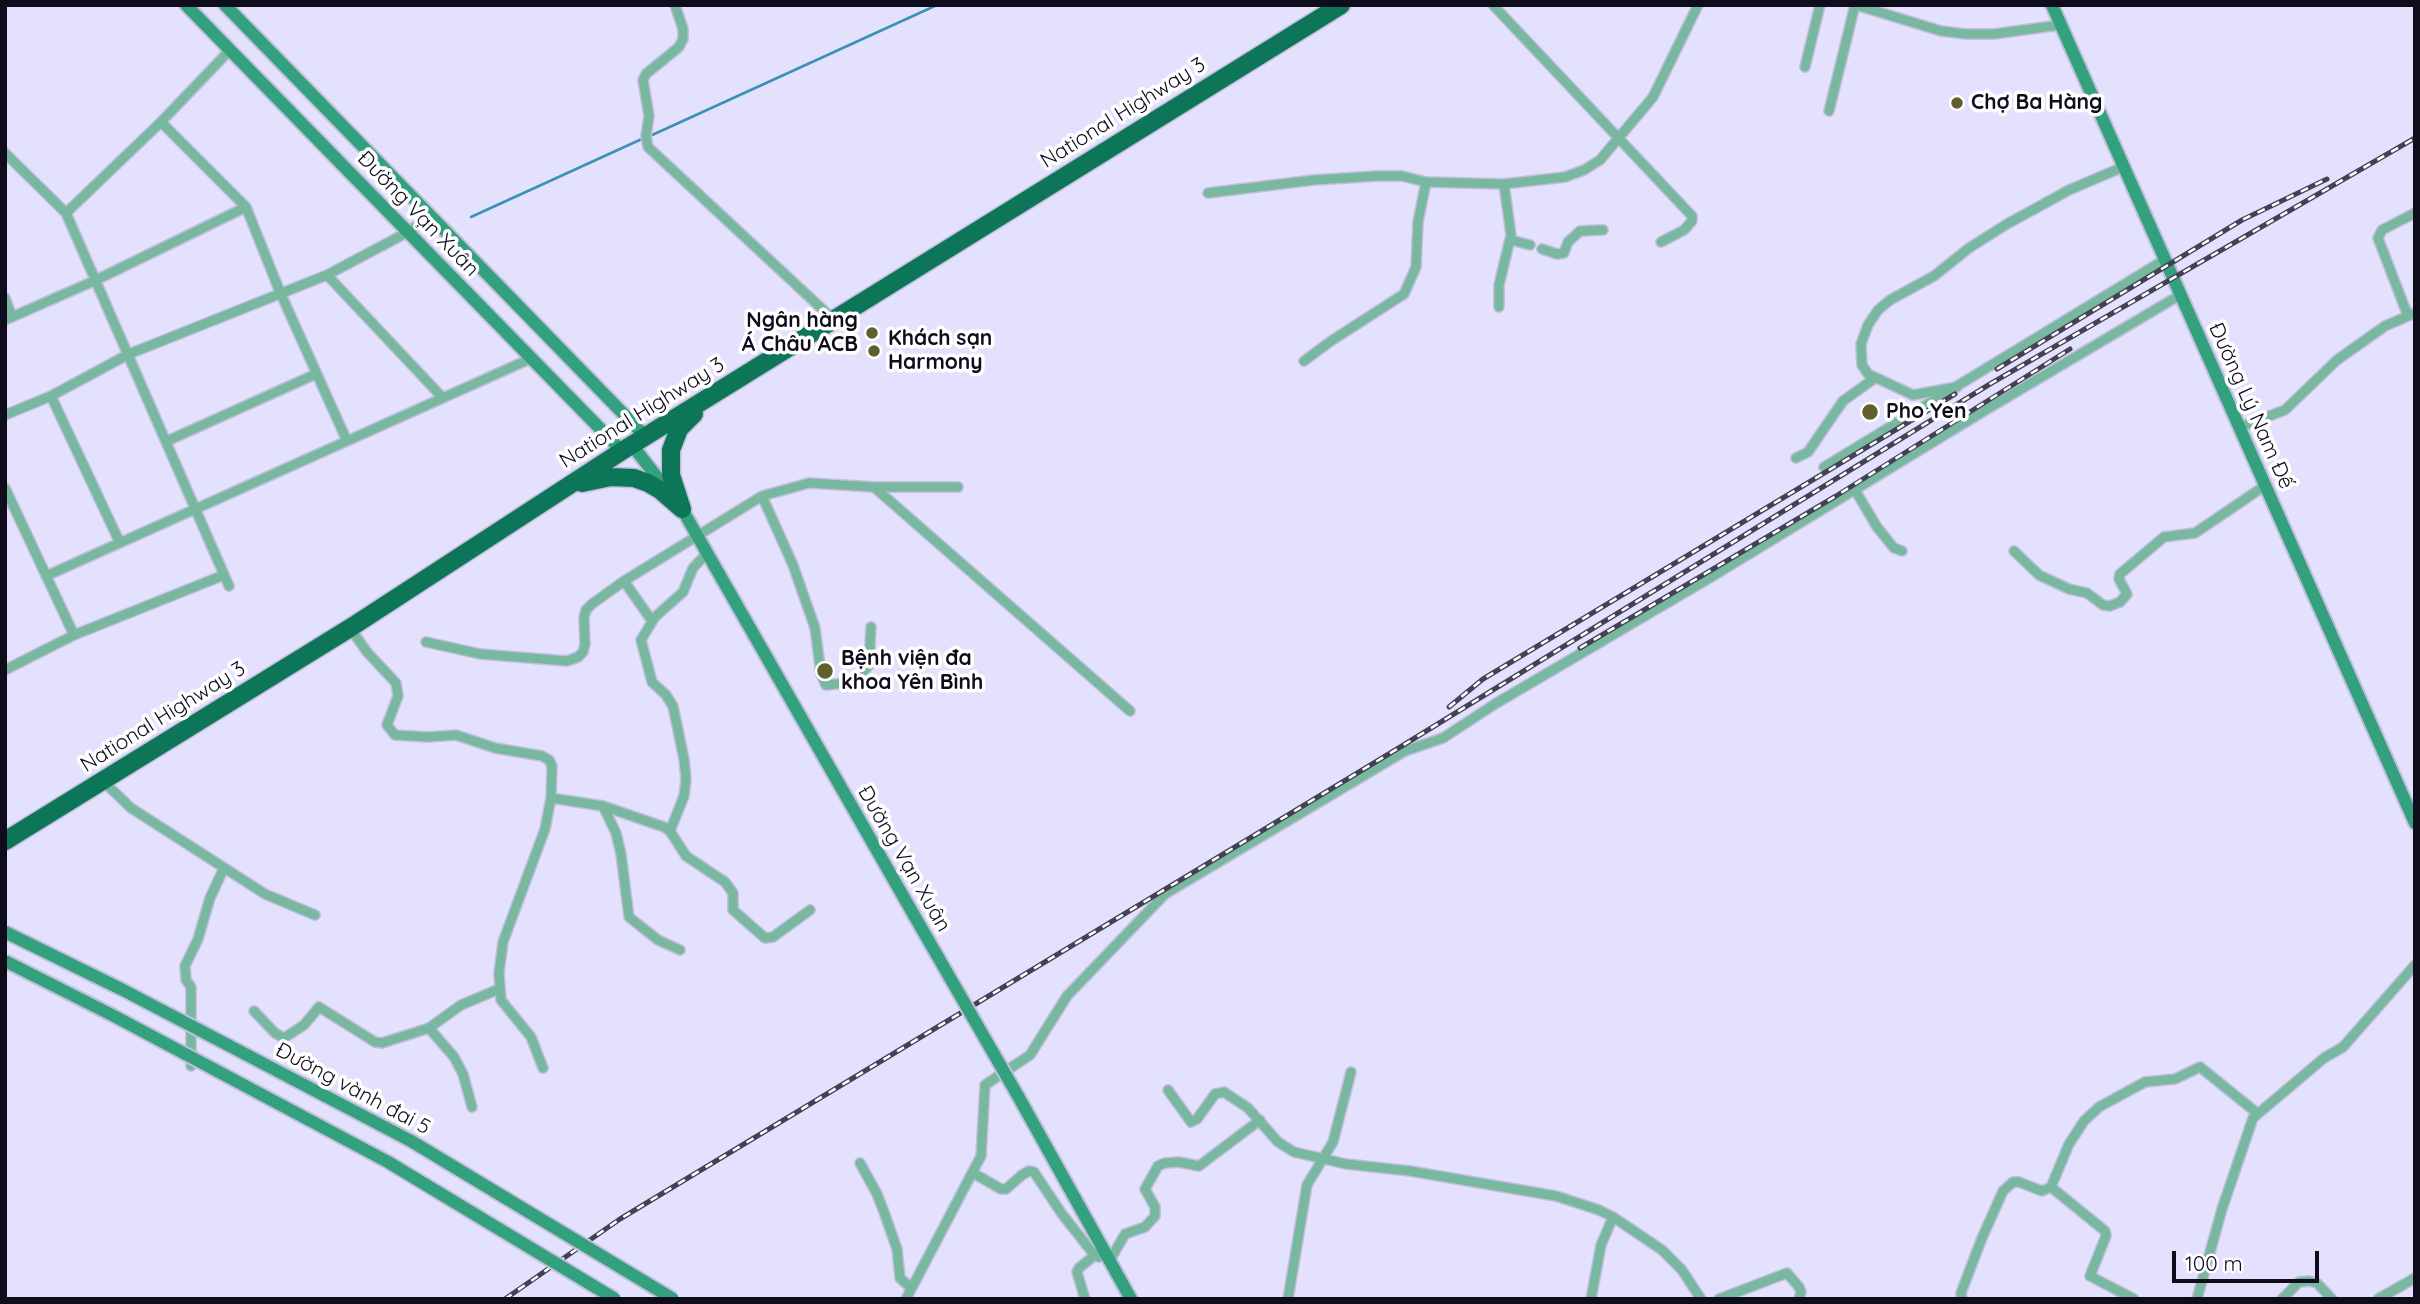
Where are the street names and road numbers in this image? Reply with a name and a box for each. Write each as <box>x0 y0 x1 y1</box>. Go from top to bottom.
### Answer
street label: National Highway 3 <box>1036 52 1210 174</box>
street label: Đường Vạn Xuân <box>352 146 484 282</box>
street label: Đường Lý Nam Đế <box>2203 319 2299 493</box>
street label: National Highway 3 <box>555 352 729 474</box>
street label: National Highway 3 <box>76 656 250 778</box>
street label: Đường Vạn Xuân <box>852 782 956 936</box>
street label: Đường vành đai 5 <box>271 1038 435 1140</box>

